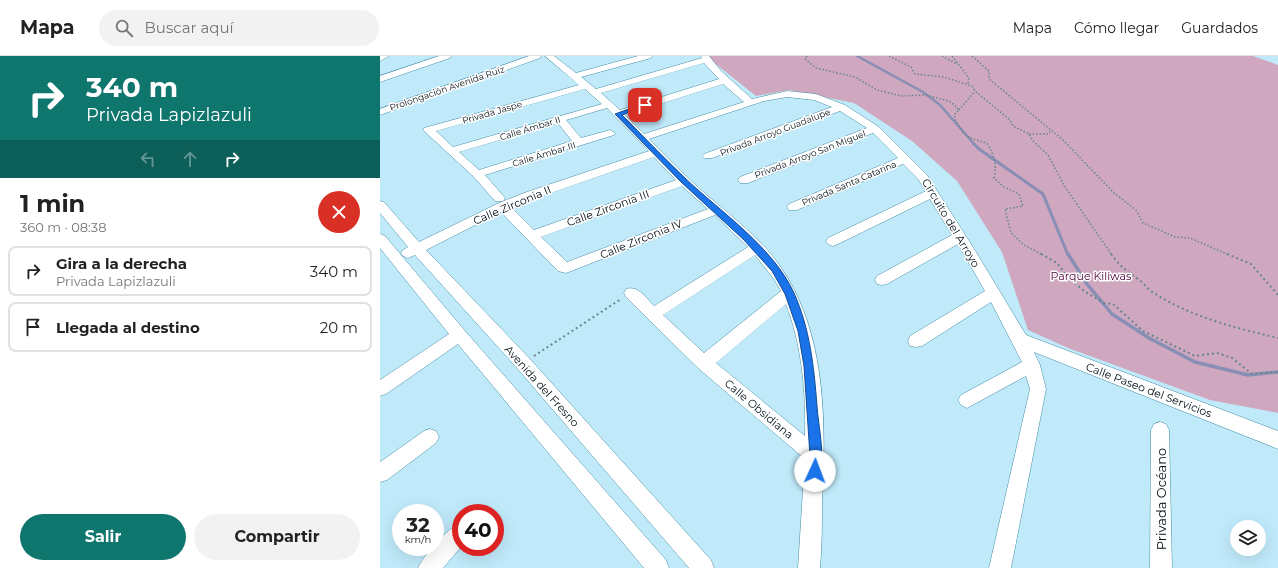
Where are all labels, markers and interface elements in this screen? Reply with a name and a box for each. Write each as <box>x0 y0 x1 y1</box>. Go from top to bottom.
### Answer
search box <box>99 10 379 46</box>
text: Mapa <box>20 16 75 39</box>
icon: search <box>113 17 135 39</box>
text: Buscar aquí <box>145 18 234 37</box>
text: Mapa <box>1013 19 1052 37</box>
text: Cómo llegar <box>1074 19 1159 37</box>
text: Guardados <box>1181 19 1258 37</box>
street label: Prolongación Avenida Ruíz <box>388 63 506 113</box>
text: 340 m <box>86 70 178 104</box>
icon: right <box>20 72 72 124</box>
pin <box>628 88 662 122</box>
icon: arrive <box>634 94 656 116</box>
street label: Privada Jaspe <box>461 98 524 126</box>
text: Privada Lapizlazuli <box>86 104 252 126</box>
street label: Privada Arroyo Guadalupe <box>718 106 832 158</box>
street label: Calle Ámbar II <box>498 114 562 142</box>
street label: Privada Arroyo San Miguel <box>753 128 867 180</box>
street label: Calle Ámbar III <box>511 139 577 169</box>
icon: left <box>137 148 159 170</box>
icon: ahead <box>179 148 201 170</box>
icon: right <box>221 148 243 170</box>
street label: Privada Santa Catarina <box>800 158 898 208</box>
street label: Circuito del Arroyo <box>919 176 983 270</box>
street label: Calle Zirconia II <box>471 182 553 228</box>
street label: Calle Zirconia III <box>565 187 651 229</box>
text: 1 min <box>20 189 85 218</box>
button: close <box>318 191 360 233</box>
street label: Calle Zirconia IV <box>598 216 685 262</box>
text: 360 m · 08:38 <box>20 219 106 235</box>
text: Gira a la derecha <box>56 254 187 273</box>
icon: right <box>22 260 44 282</box>
text: 340 m <box>310 262 358 281</box>
park label: Parque Kiliwas <box>1051 269 1132 283</box>
text: Privada Lapizlazuli <box>56 273 176 289</box>
icon: arrive <box>22 316 44 338</box>
text: Llegada al destino <box>56 318 200 337</box>
text: 20 m <box>320 318 358 337</box>
street label: Avenida del Fresno <box>502 342 582 430</box>
street label: Calle Paseo del Servicios <box>1084 359 1215 421</box>
street label: Calle Obsidiana <box>722 376 796 442</box>
street label: Privada Océano <box>1153 448 1169 550</box>
position arrow <box>794 450 836 492</box>
speed limit sign: 40 <box>452 504 504 556</box>
text: 32 <box>406 513 430 537</box>
button: Salir <box>20 514 186 560</box>
button: Compartir <box>194 514 360 560</box>
map controls <box>1230 520 1266 556</box>
button: layers <box>1230 520 1266 556</box>
text: km/h <box>405 533 431 546</box>

